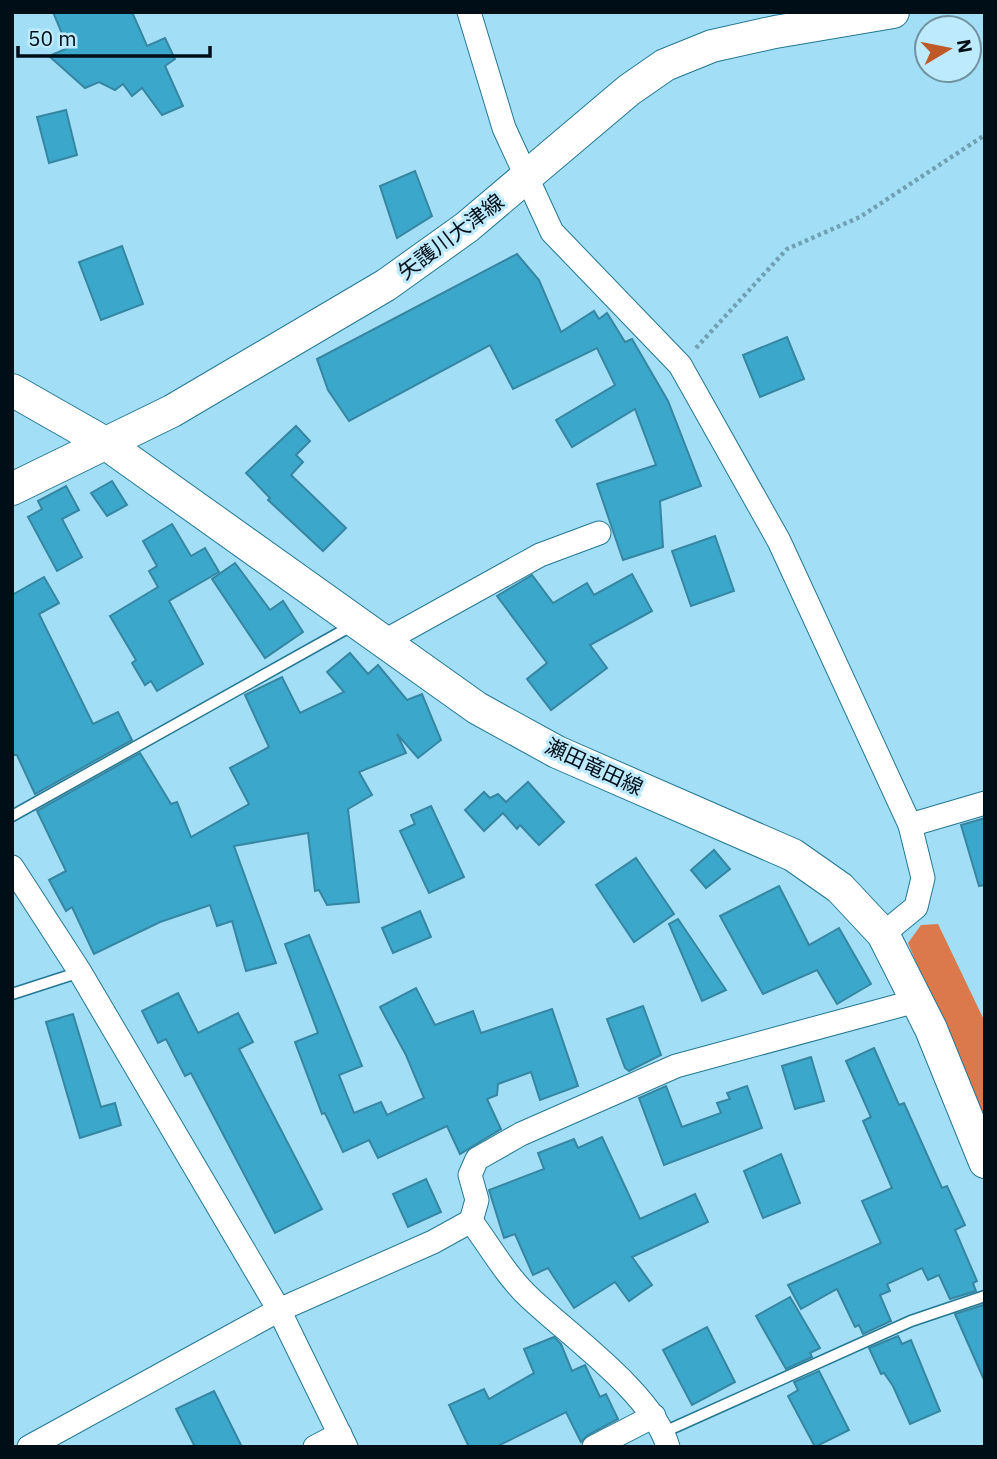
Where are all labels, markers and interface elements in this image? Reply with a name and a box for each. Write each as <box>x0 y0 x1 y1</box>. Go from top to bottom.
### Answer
scale bar <box>18 14 210 58</box>
north arrow <box>913 14 983 84</box>
text: 50 m <box>28 24 77 52</box>
text: N <box>952 37 978 55</box>
street label: 矢護川大津線 <box>392 187 509 285</box>
street label: 瀬田竜田線 <box>541 731 648 801</box>

